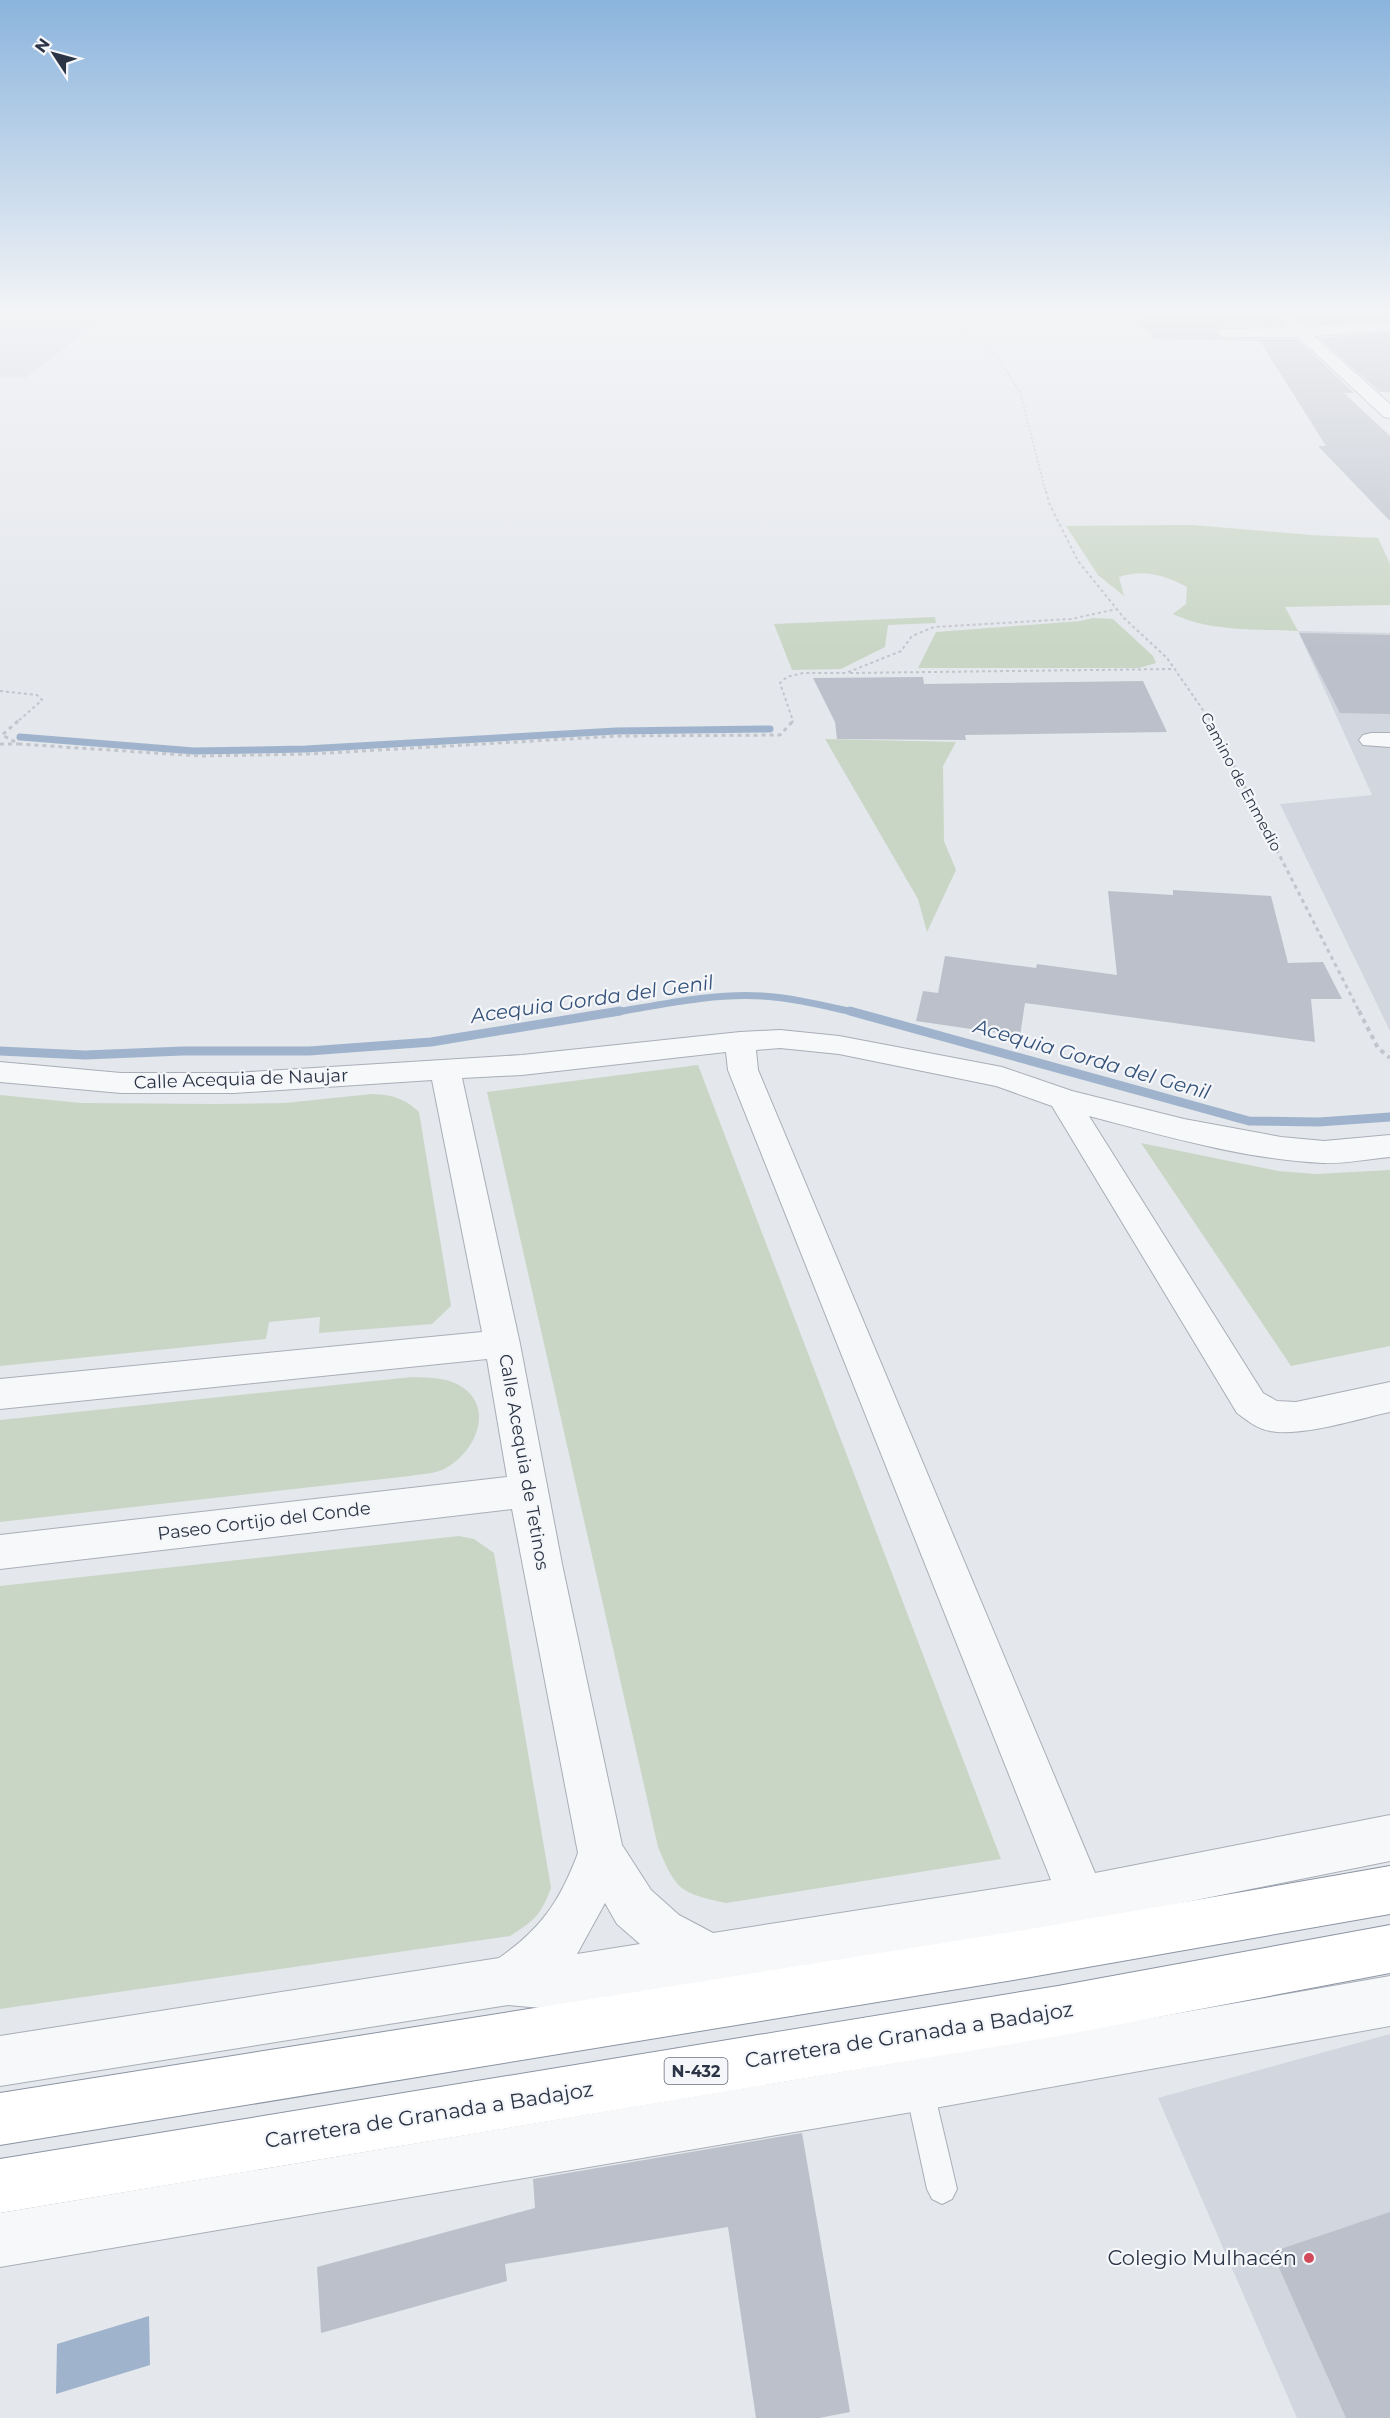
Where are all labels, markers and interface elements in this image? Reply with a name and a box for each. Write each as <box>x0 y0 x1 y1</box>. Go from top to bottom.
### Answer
north arrow <box>24 24 84 84</box>
text: N <box>31 35 54 56</box>
street label: Camino de Enmedio <box>1197 709 1286 855</box>
water label: Acequia Gorda del Genil <box>468 970 715 1028</box>
water label: Acequia Gorda del Genil <box>970 1013 1214 1104</box>
street label: Calle Acequia de Naujar <box>133 1064 349 1094</box>
street label: Calle Acequia de Tetinos <box>494 1352 554 1572</box>
street label: Paseo Cortijo del Conde <box>156 1497 372 1545</box>
street label: Carretera de Granada a Badajoz <box>743 1996 1075 2073</box>
road number: N-432 <box>664 2058 728 2084</box>
street label: Carretera de Granada a Badajoz <box>263 2076 595 2153</box>
place label: Colegio Mulhacén <box>1107 2245 1297 2270</box>
marker: Colegio Mulhacén <box>1302 2251 1316 2265</box>

